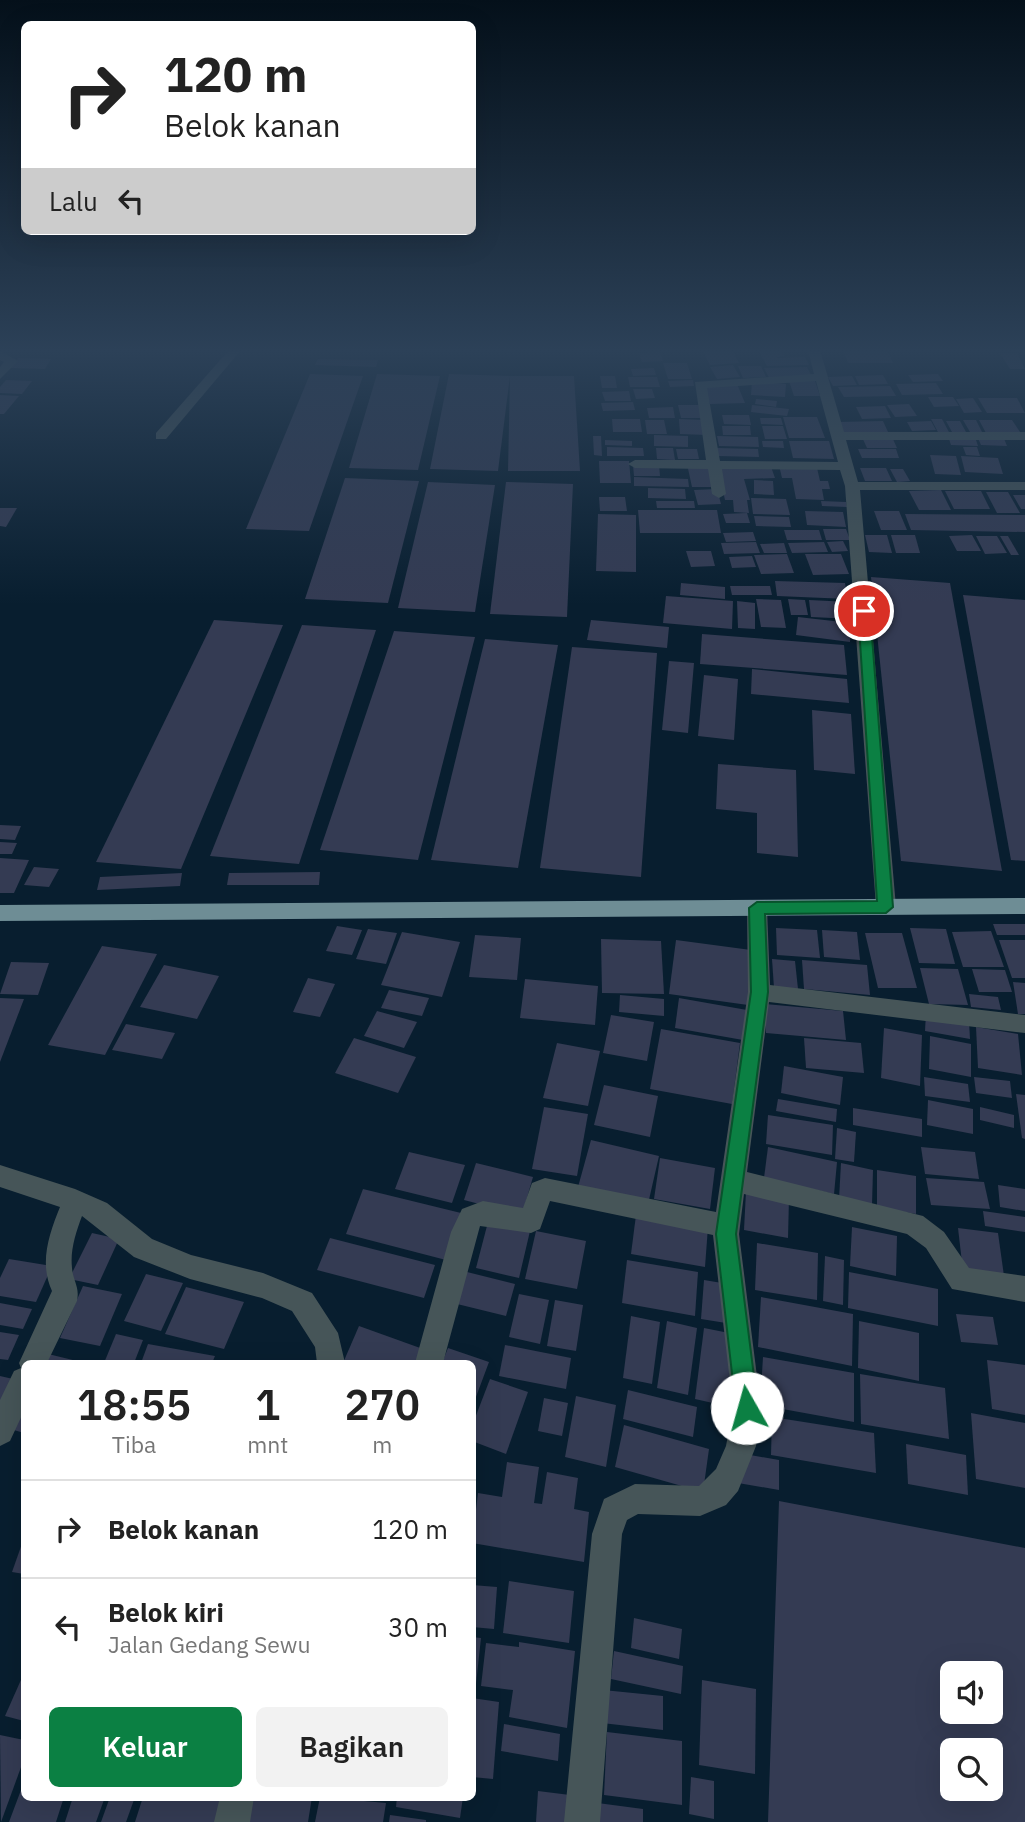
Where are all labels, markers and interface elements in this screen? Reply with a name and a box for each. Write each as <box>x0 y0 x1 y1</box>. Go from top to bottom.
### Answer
text: 120 m <box>164 42 308 105</box>
icon: right <box>49 49 140 140</box>
text: Belok kanan <box>164 104 341 146</box>
icon: left <box>112 182 150 220</box>
text: Lalu <box>49 184 98 218</box>
pin <box>834 581 894 641</box>
icon: arrive <box>845 592 883 630</box>
position arrow <box>710 1371 784 1445</box>
text: 18:55 <box>77 1377 191 1432</box>
text: 1 <box>255 1377 280 1432</box>
text: 270 <box>344 1377 420 1432</box>
text: Tiba <box>112 1429 156 1459</box>
text: mnt <box>247 1429 288 1459</box>
text: m <box>372 1429 392 1459</box>
icon: right <box>49 1510 87 1548</box>
text: Belok kanan <box>108 1512 259 1546</box>
text: 120 m <box>372 1512 448 1546</box>
text: Belok kiri <box>108 1595 224 1629</box>
icon: left <box>49 1608 87 1646</box>
text: 30 m <box>388 1610 448 1644</box>
text: Jalan Gedang Sewu <box>108 1629 311 1659</box>
map controls <box>940 1661 1003 1801</box>
button: sound <box>940 1661 1003 1724</box>
button: Keluar <box>49 1707 242 1787</box>
button: Bagikan <box>256 1707 448 1787</box>
button: search <box>940 1738 1003 1801</box>

